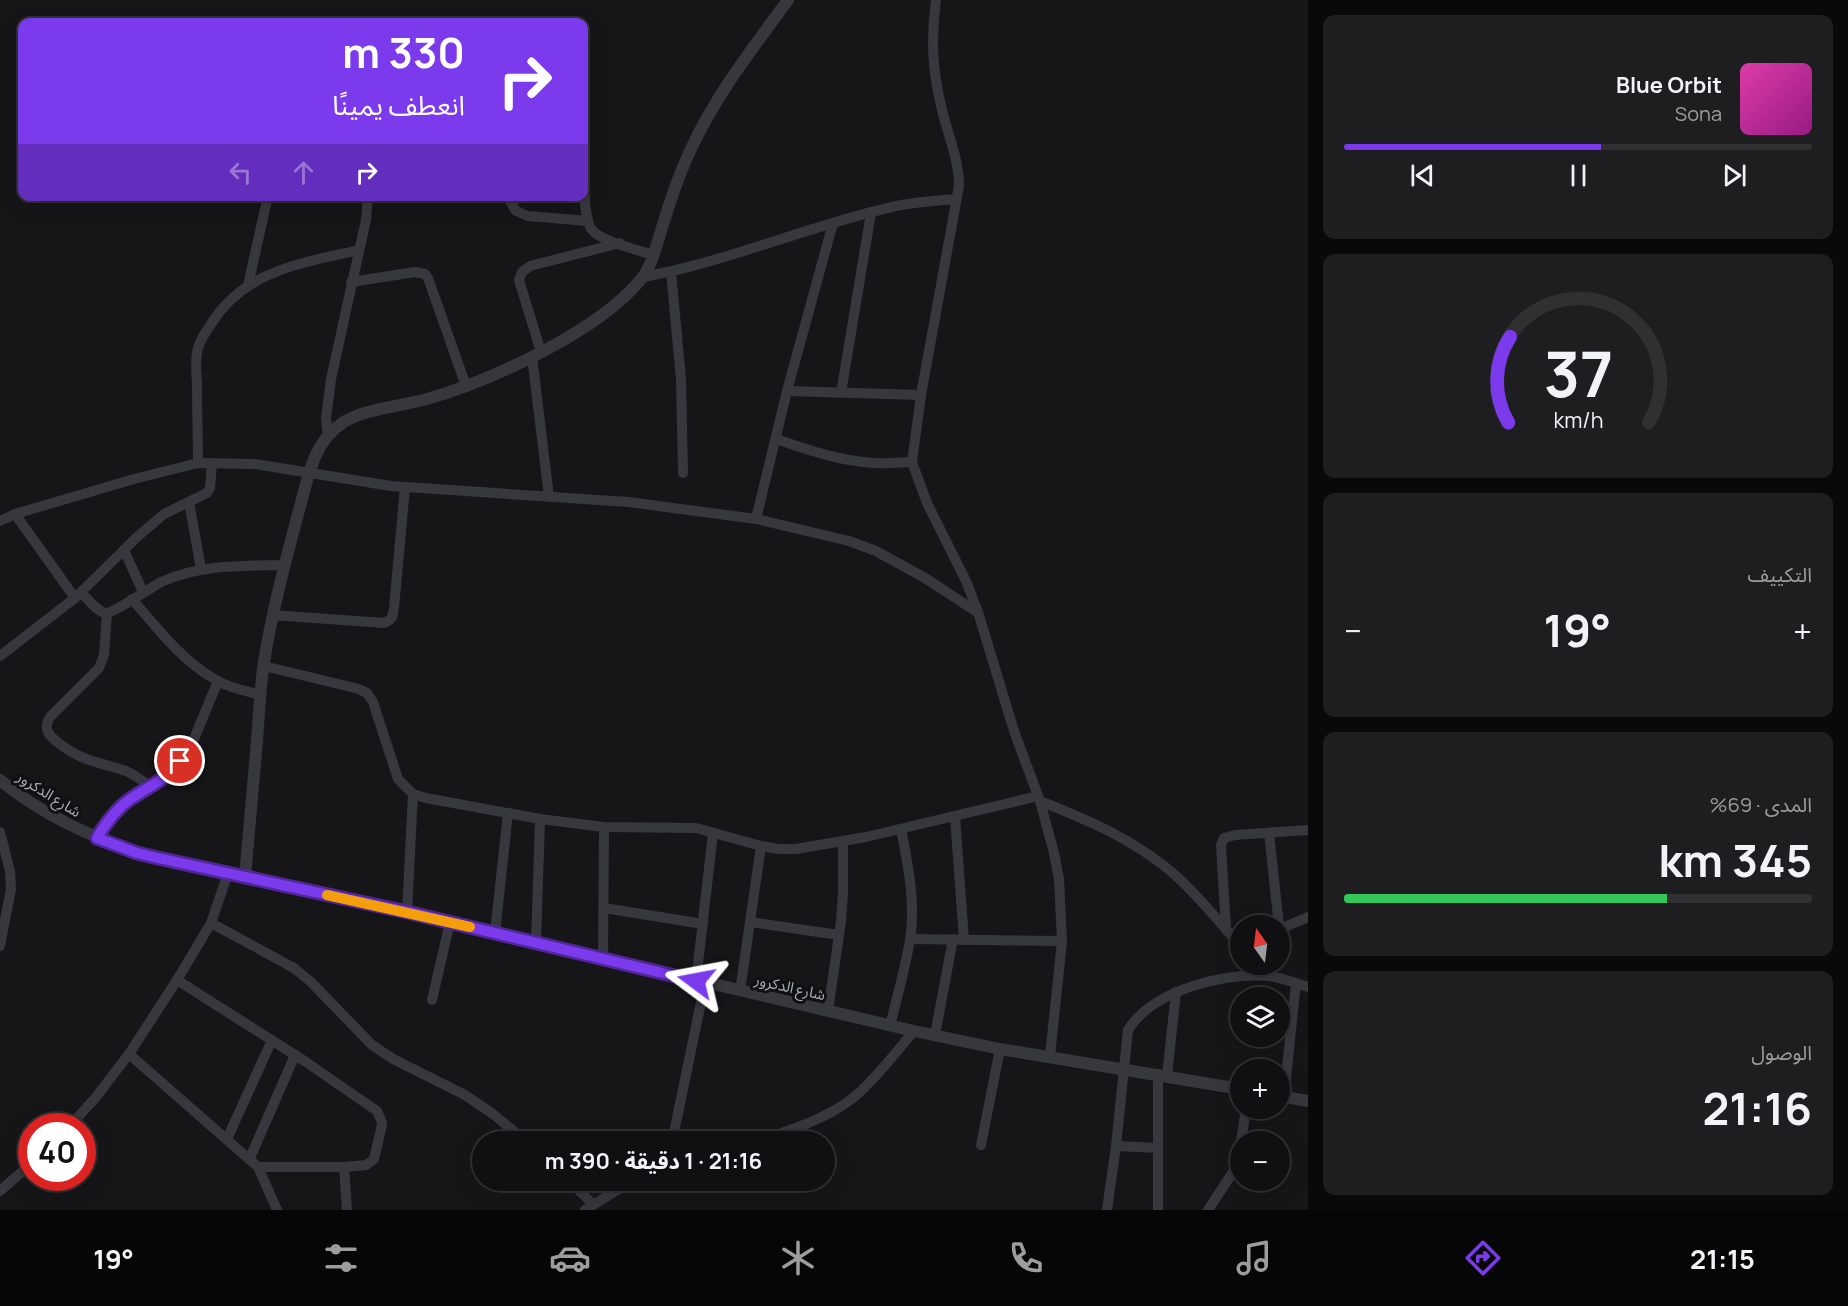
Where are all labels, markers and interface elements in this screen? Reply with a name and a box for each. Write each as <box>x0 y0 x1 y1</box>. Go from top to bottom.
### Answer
text: 330 m <box>342 23 465 81</box>
icon: right <box>486 42 564 120</box>
text: Blue Orbit <box>1616 70 1722 100</box>
text: انعطف يمينًا <box>332 86 465 123</box>
text: Sona <box>1675 100 1722 127</box>
icon: left <box>224 156 257 189</box>
icon: ahead <box>287 156 320 189</box>
icon: right <box>350 156 383 189</box>
icon: previous <box>1406 159 1439 192</box>
icon: pause <box>1562 159 1595 192</box>
icon: next <box>1718 159 1751 192</box>
text: 37 <box>1543 330 1613 416</box>
text: km/h <box>1553 405 1603 434</box>
text: التكييف <box>1748 561 1812 588</box>
text: 19° <box>1543 599 1611 661</box>
text: − <box>1344 608 1362 653</box>
text: + <box>1793 608 1812 653</box>
pin <box>154 735 205 786</box>
icon: arrive <box>163 744 196 777</box>
street label: شارع الدكرور <box>11 765 85 824</box>
text: المدى · 69% <box>1709 791 1812 818</box>
text: 345 km <box>1658 829 1812 891</box>
north arrow <box>1230 915 1290 975</box>
map controls <box>1230 915 1290 1191</box>
position arrow <box>664 949 728 1013</box>
street label: شارع الدكرور <box>751 968 828 1007</box>
button: layers <box>1230 987 1290 1047</box>
text: الوصول <box>1751 1039 1812 1066</box>
button: + <box>1230 1059 1290 1119</box>
text: 21:16 <box>1702 1077 1812 1139</box>
speed limit sign: 40 <box>18 1113 96 1191</box>
button: − <box>1230 1131 1290 1191</box>
text: 21:16 · 1 دقيقة · 390 m <box>545 1146 762 1176</box>
icon: filters <box>320 1237 362 1279</box>
icon: car <box>549 1237 591 1279</box>
icon: climate <box>777 1237 819 1279</box>
icon: phone <box>1005 1237 1047 1279</box>
icon: music <box>1233 1237 1275 1279</box>
icon: directions <box>1462 1237 1504 1279</box>
text: 19° <box>93 1240 134 1277</box>
text: 21:15 <box>1690 1240 1755 1277</box>

